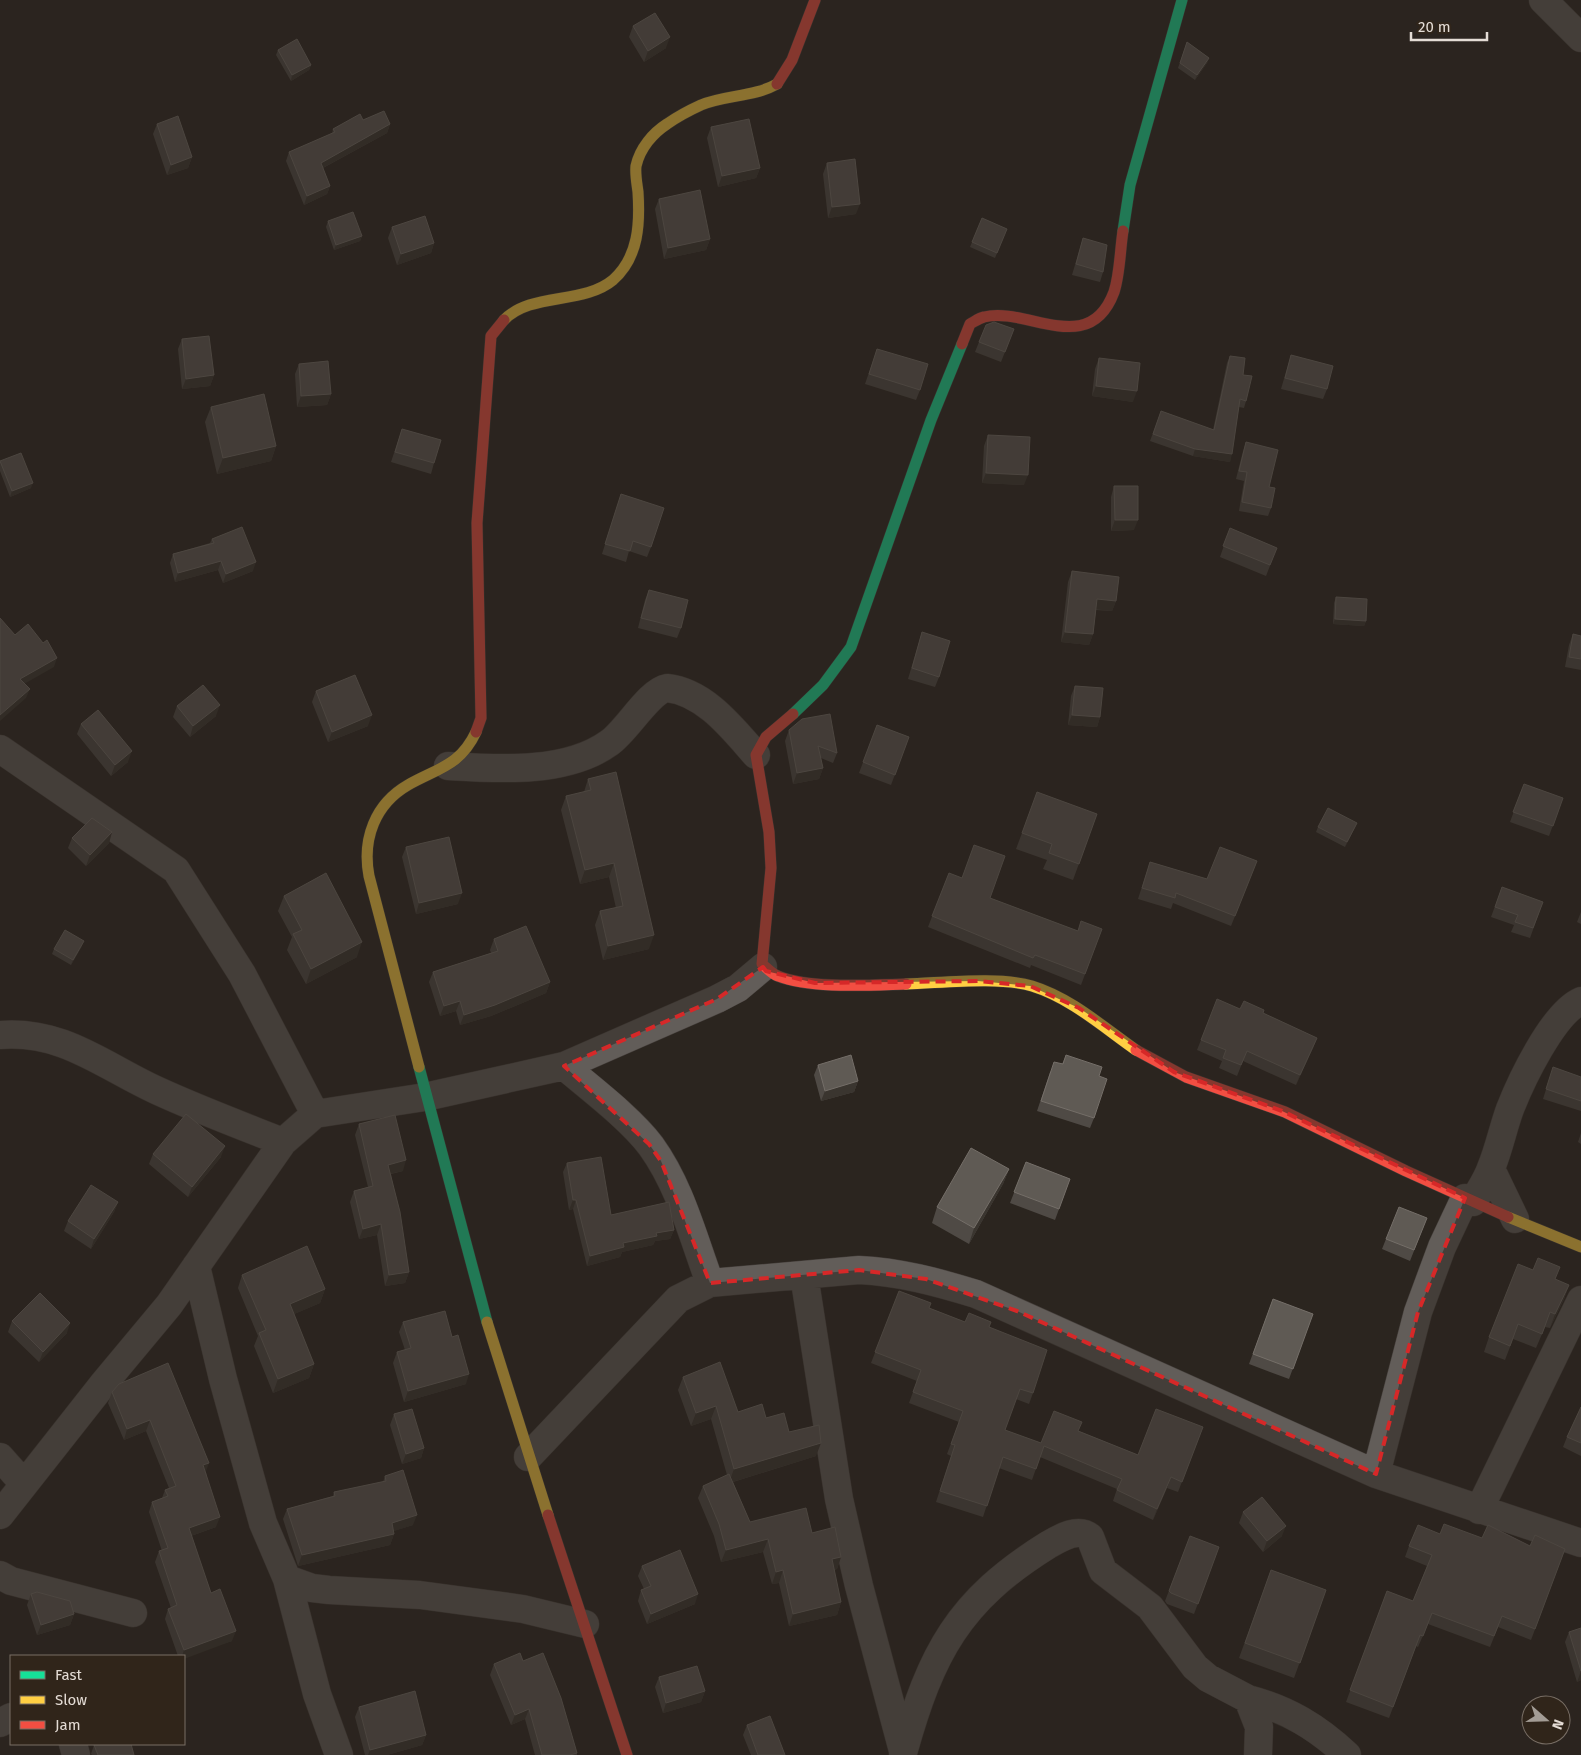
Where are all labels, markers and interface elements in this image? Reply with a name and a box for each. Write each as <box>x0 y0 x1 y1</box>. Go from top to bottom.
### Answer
scale bar <box>1411 10 1487 42</box>
text: 20 m <box>1418 18 1451 36</box>
legend <box>10 1655 185 1745</box>
text: Fast <box>55 1666 82 1684</box>
text: Slow <box>55 1691 87 1709</box>
north arrow <box>1521 1695 1571 1745</box>
text: Jam <box>55 1716 81 1734</box>
text: N <box>1548 1717 1567 1732</box>

